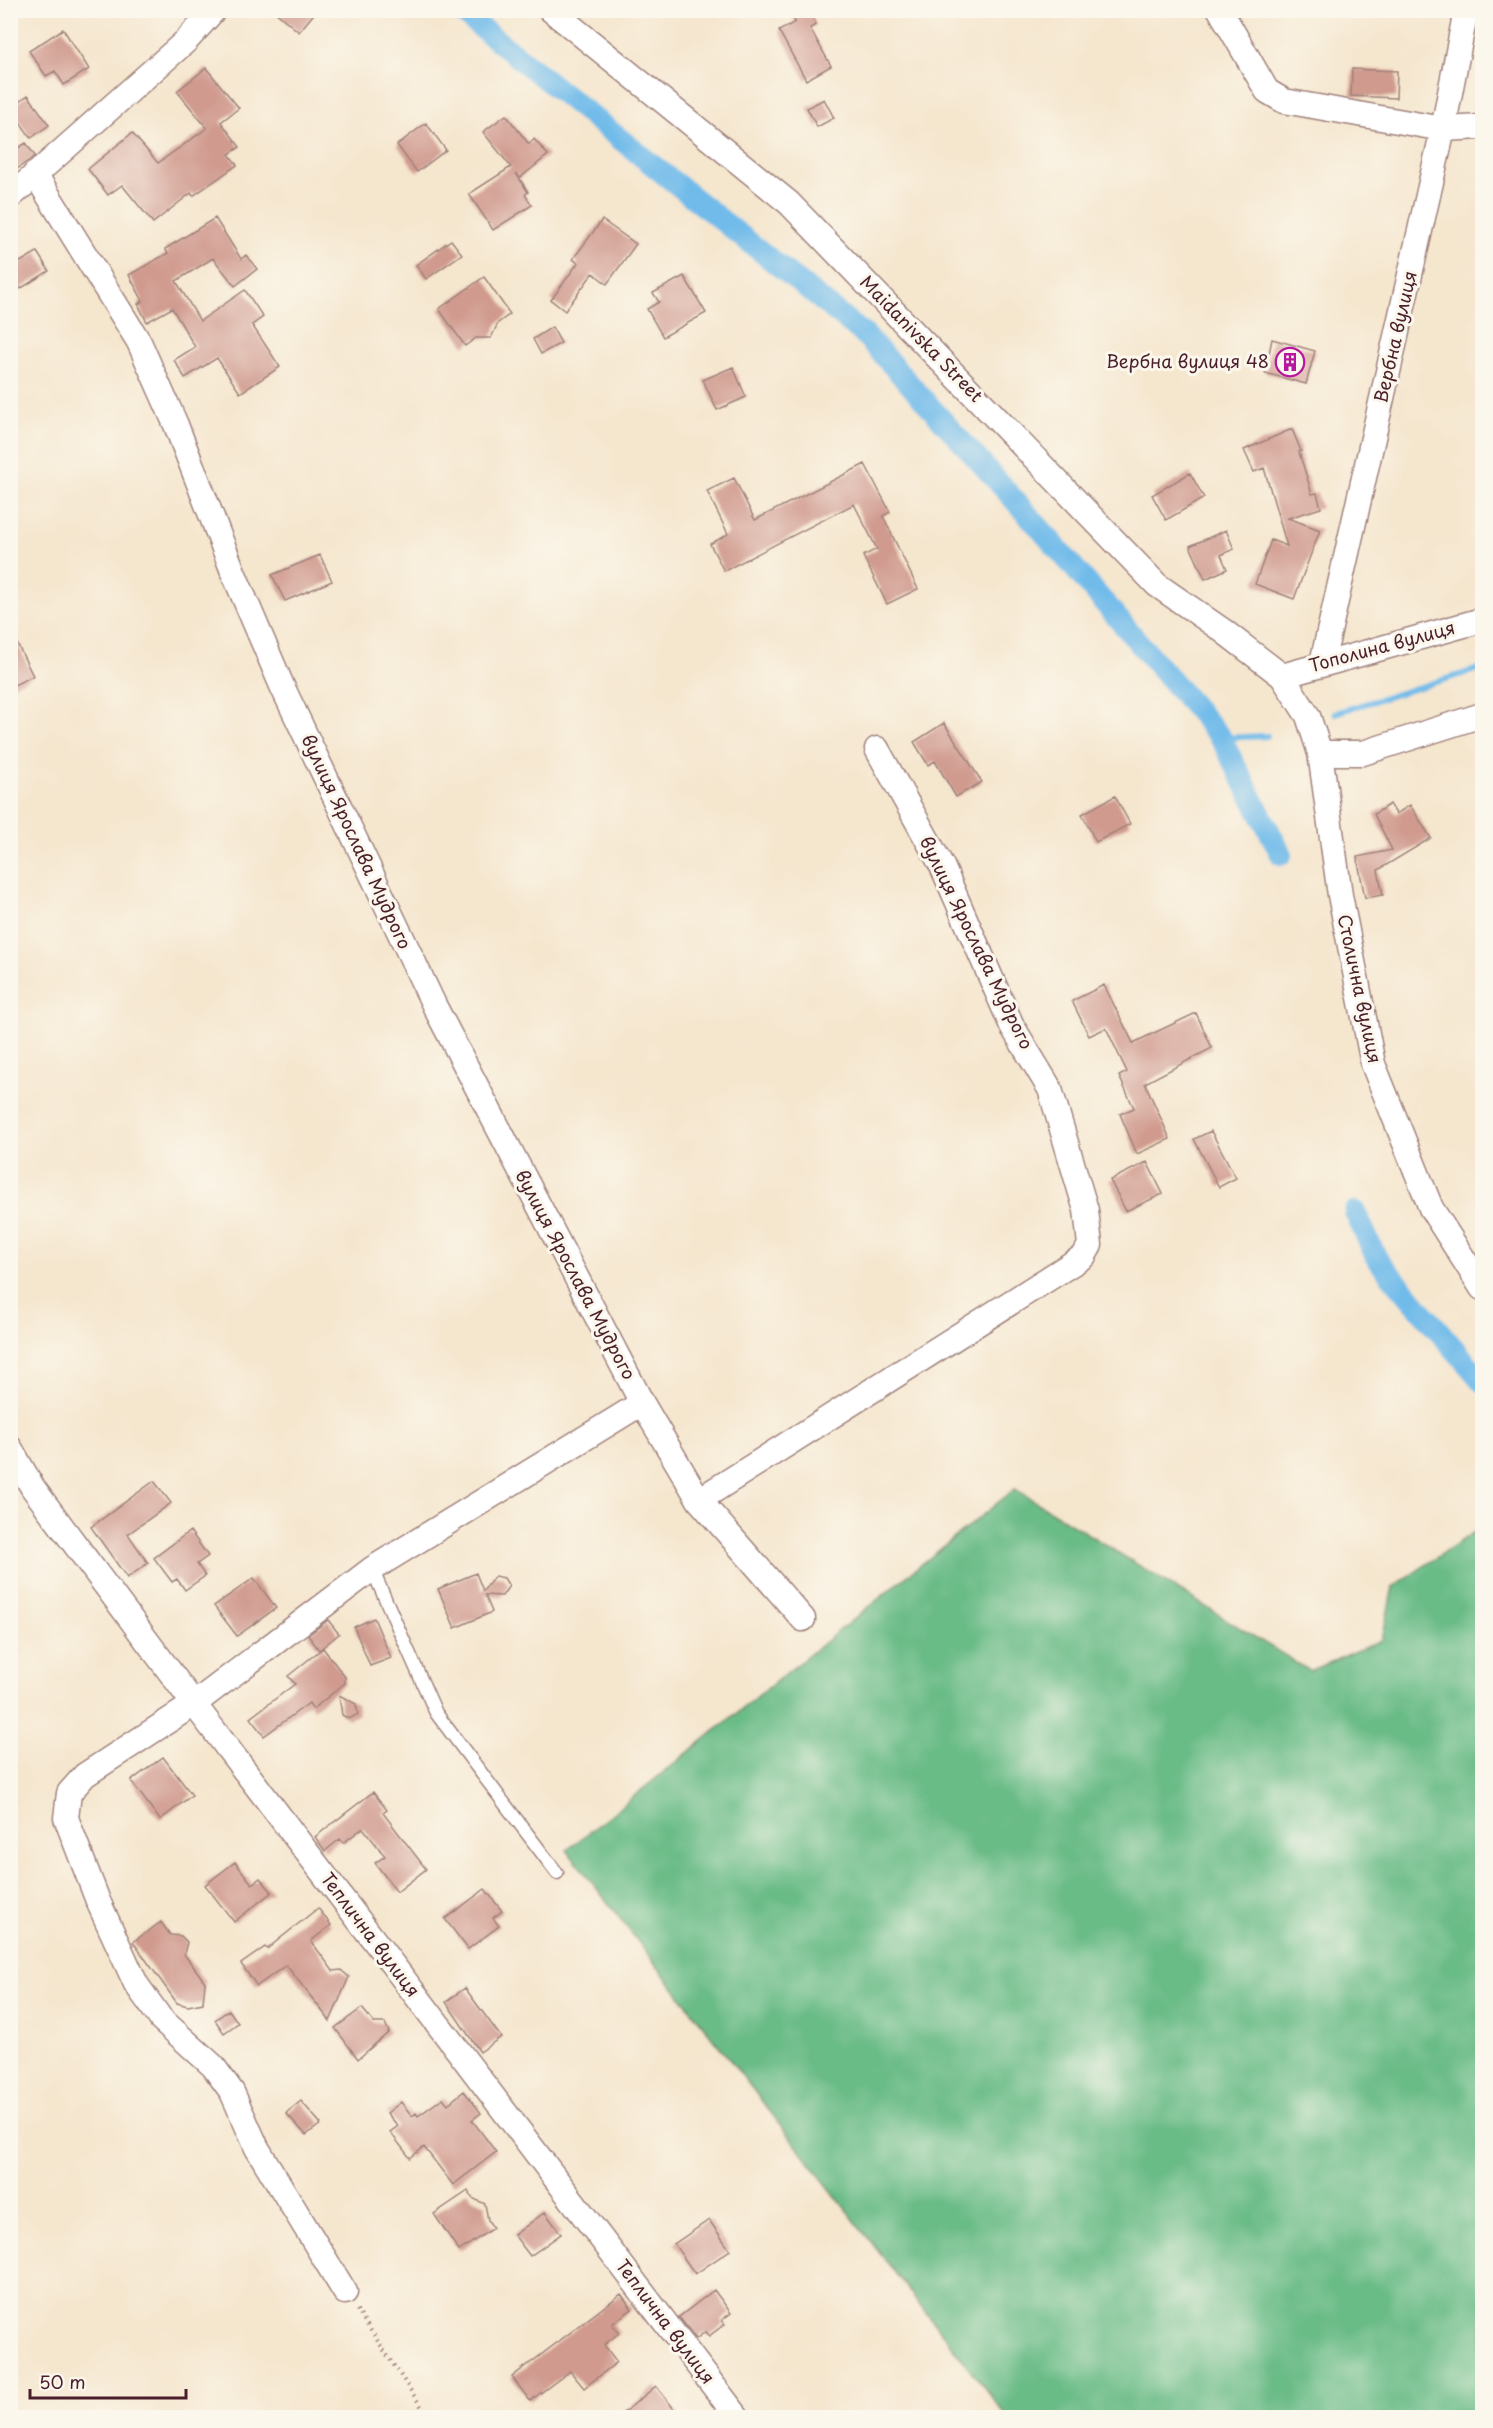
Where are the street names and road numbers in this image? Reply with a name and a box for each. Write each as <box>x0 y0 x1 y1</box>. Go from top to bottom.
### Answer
street label: Maidanivska Street <box>854 268 990 408</box>
street label: Вербна вулиця <box>1366 268 1423 405</box>
street label: Тополина вулиця <box>1305 613 1458 678</box>
street label: вулиця Ярослава Мудрого <box>296 729 419 953</box>
street label: вулиця Ярослава Мудрого <box>914 831 1041 1054</box>
street label: Столична вулиця <box>1332 912 1389 1066</box>
street label: вулиця Ярослава Мудрого <box>509 1164 643 1384</box>
street label: Теплична вулиця <box>315 1866 427 2002</box>
street label: Теплична вулиця <box>610 2253 722 2389</box>

